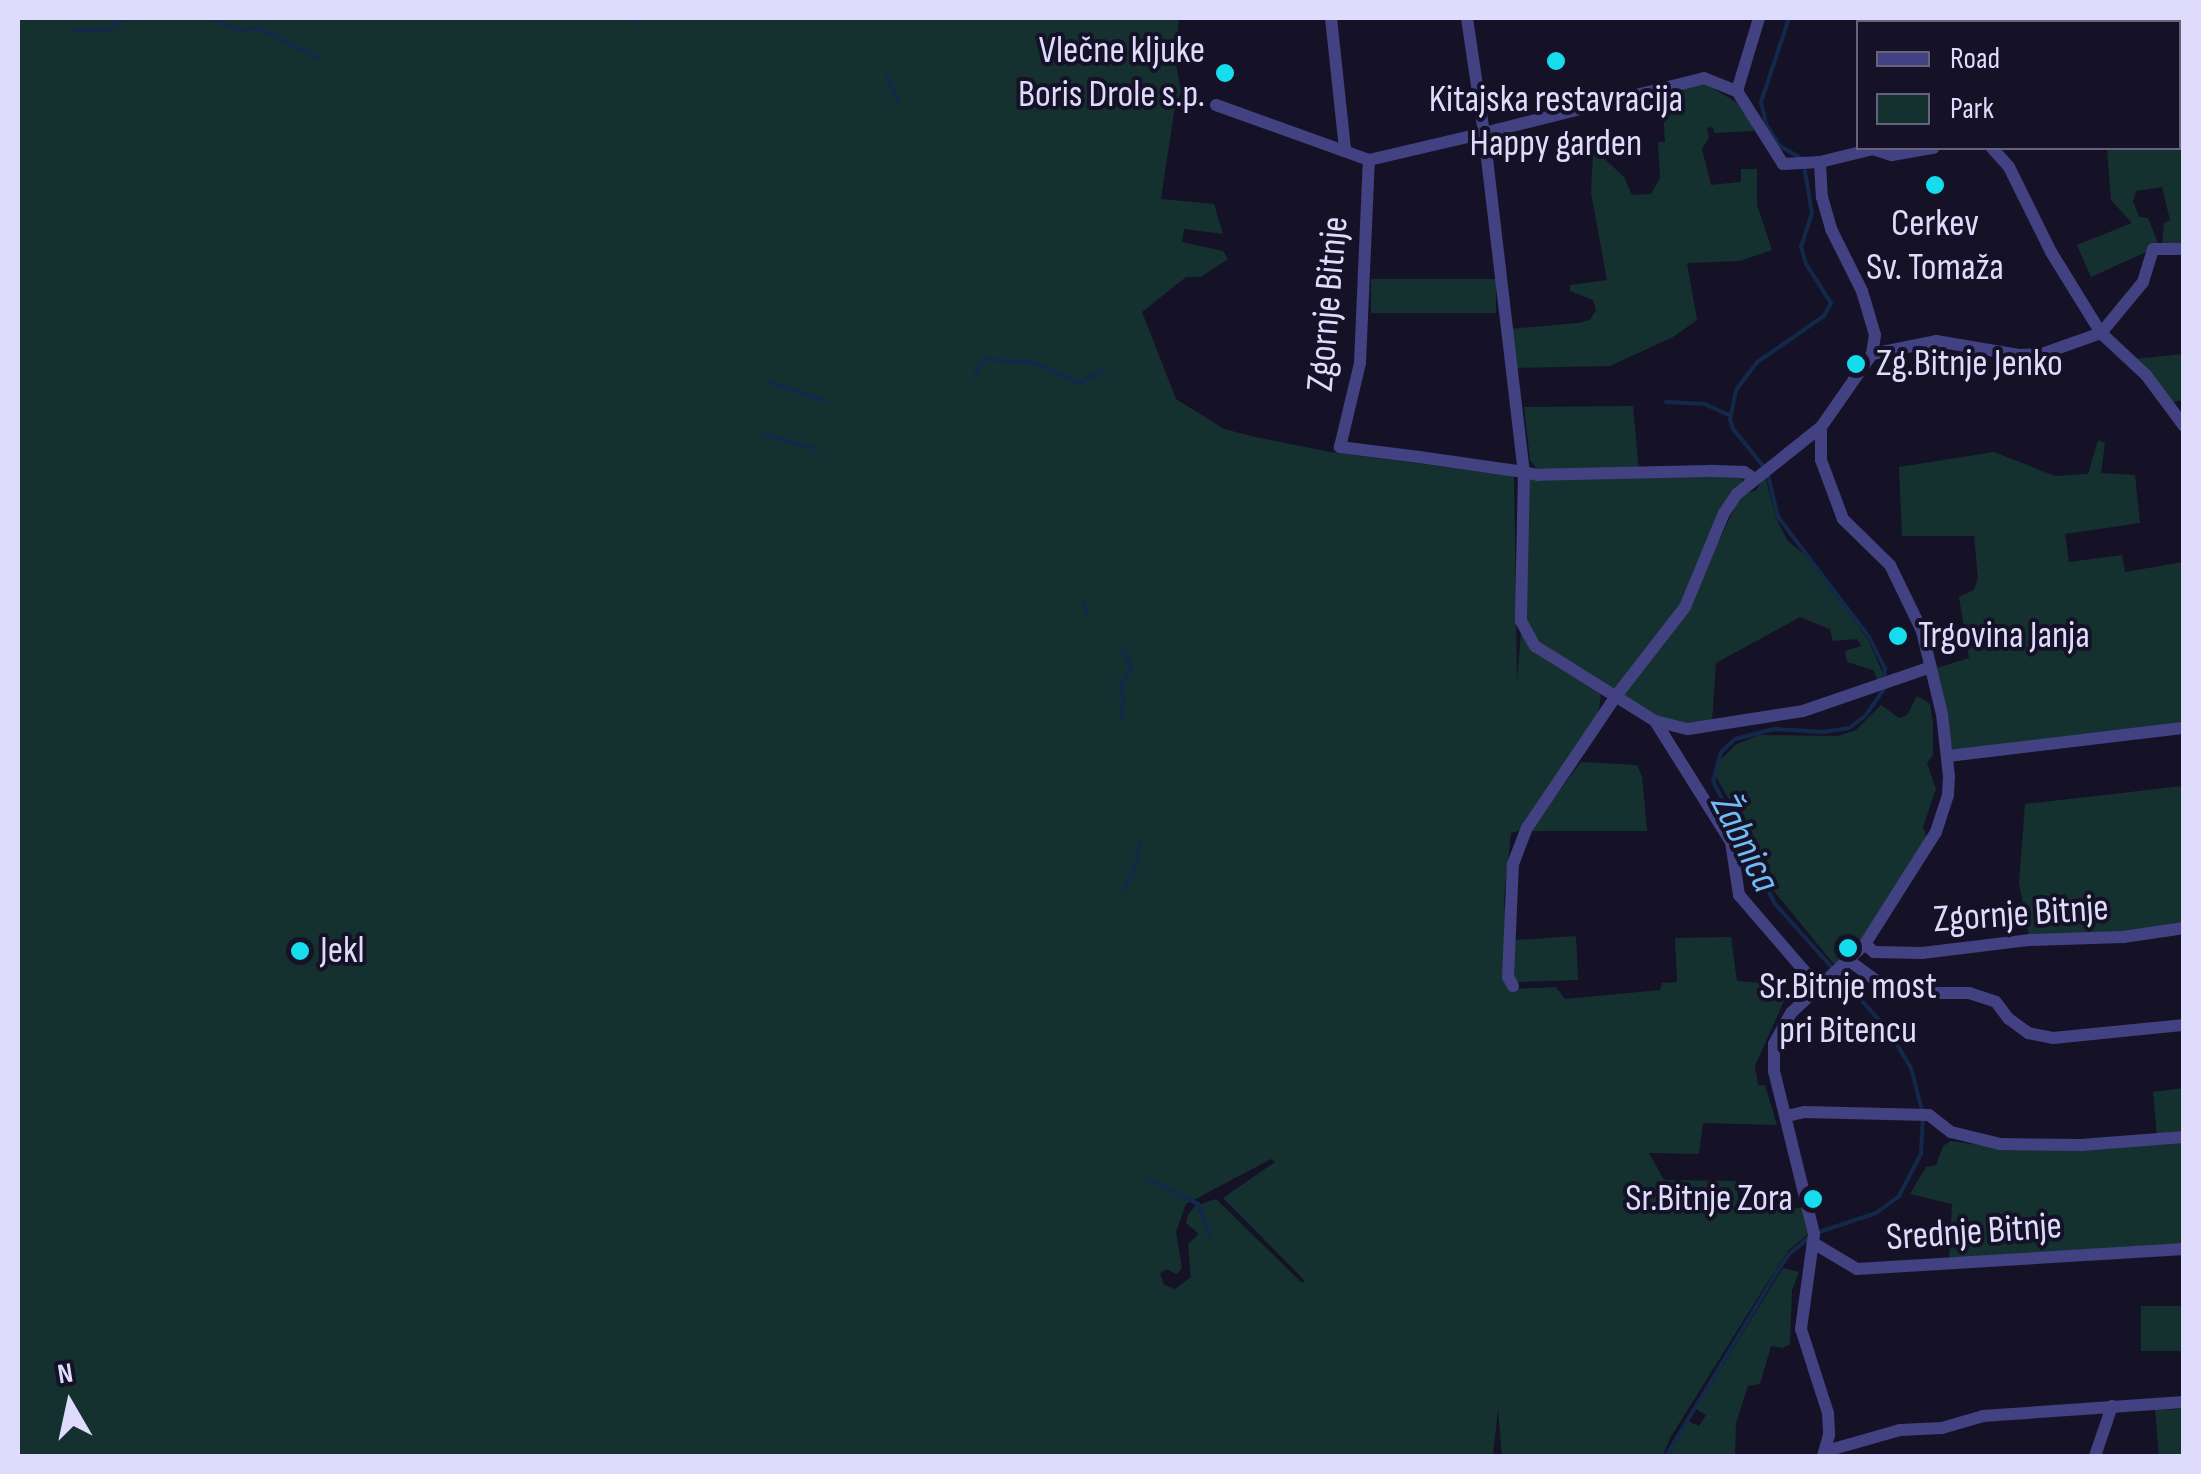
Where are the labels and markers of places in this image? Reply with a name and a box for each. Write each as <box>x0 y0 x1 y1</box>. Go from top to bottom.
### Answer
place label: Vlečne kljuke Boris Drole s.p. <box>1018 28 1205 117</box>
marker: Kitajska restavracija Happy garden <box>1545 50 1567 72</box>
marker: Vlečne kljuke Boris Drole s.p. <box>1214 62 1236 84</box>
place label: Kitajska restavracija Happy garden <box>1429 77 1683 166</box>
marker: Cerkev Sv. Tomaža <box>1924 174 1946 196</box>
place label: Cerkev Sv. Tomaža <box>1866 201 2004 290</box>
place label: Zg.Bitnje Jenko <box>1876 341 2063 387</box>
marker: Zg.Bitnje Jenko <box>1845 353 1867 375</box>
place label: Trgovina Janja <box>1918 613 2090 659</box>
marker: Trgovina Janja <box>1887 625 1909 647</box>
place label: Jekl <box>320 928 365 974</box>
marker: Sr.Bitnje most pri Bitencu <box>1837 937 1859 959</box>
marker: Jekl <box>289 940 311 962</box>
place label: Sr.Bitnje most pri Bitencu <box>1759 964 1937 1054</box>
place label: Sr.Bitnje Zora <box>1625 1176 1793 1222</box>
marker: Sr.Bitnje Zora <box>1802 1188 1824 1210</box>

